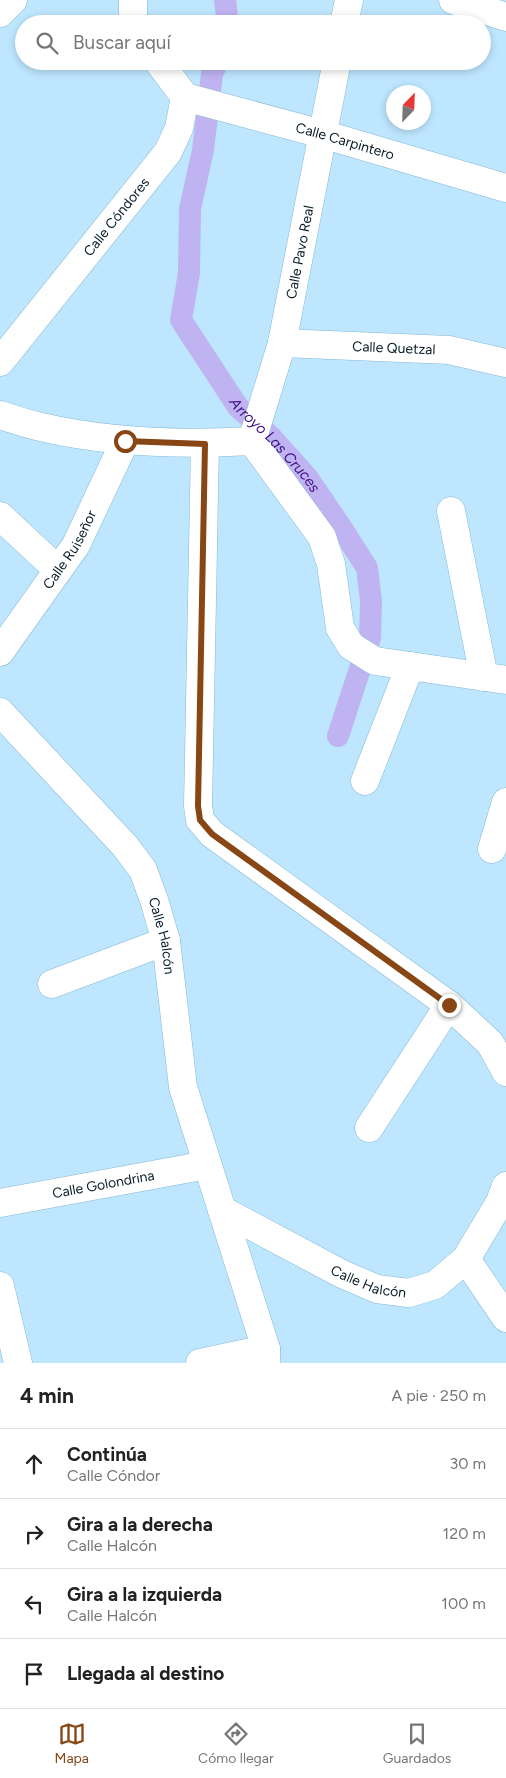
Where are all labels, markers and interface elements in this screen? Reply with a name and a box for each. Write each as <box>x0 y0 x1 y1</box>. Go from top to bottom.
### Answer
search box <box>15 15 491 70</box>
icon: search <box>33 29 61 57</box>
text: Buscar aquí <box>73 31 171 54</box>
north arrow <box>386 85 431 130</box>
street label: Calle Carpintero <box>294 119 396 164</box>
street label: Calle Cóndores <box>80 174 153 260</box>
street label: Calle Pavo Real <box>283 204 318 301</box>
street label: Calle Quetzal <box>352 338 436 358</box>
water label: Arroyo Las Cruces <box>225 394 324 496</box>
route start <box>114 430 137 453</box>
street label: Calle Ruiseñor <box>39 508 100 592</box>
street label: Calle Halcón <box>145 895 178 975</box>
route end <box>438 994 461 1017</box>
street label: Calle Golondrina <box>51 1167 156 1202</box>
street label: Calle Halcón <box>328 1262 407 1302</box>
text: 4 min <box>20 1383 74 1408</box>
text: A pie · 250 m <box>391 1386 486 1405</box>
text: Continúa <box>67 1443 147 1466</box>
icon: ahead <box>20 1450 48 1478</box>
text: 30 m <box>449 1454 486 1473</box>
text: Calle Cóndor <box>67 1466 160 1485</box>
text: Gira a la derecha <box>67 1513 213 1536</box>
icon: right <box>20 1520 48 1548</box>
text: 120 m <box>443 1524 486 1543</box>
text: Calle Halcón <box>67 1536 157 1555</box>
text: Gira a la izquierda <box>67 1583 222 1606</box>
icon: left <box>20 1590 48 1618</box>
text: 100 m <box>441 1594 486 1613</box>
text: Calle Halcón <box>67 1606 157 1625</box>
icon: arrive <box>20 1660 48 1688</box>
text: Llegada al destino <box>67 1662 224 1685</box>
tab: Mapa <box>55 1720 89 1767</box>
tab: Cómo llegar <box>198 1720 274 1767</box>
tab: Guardados <box>383 1720 451 1767</box>

